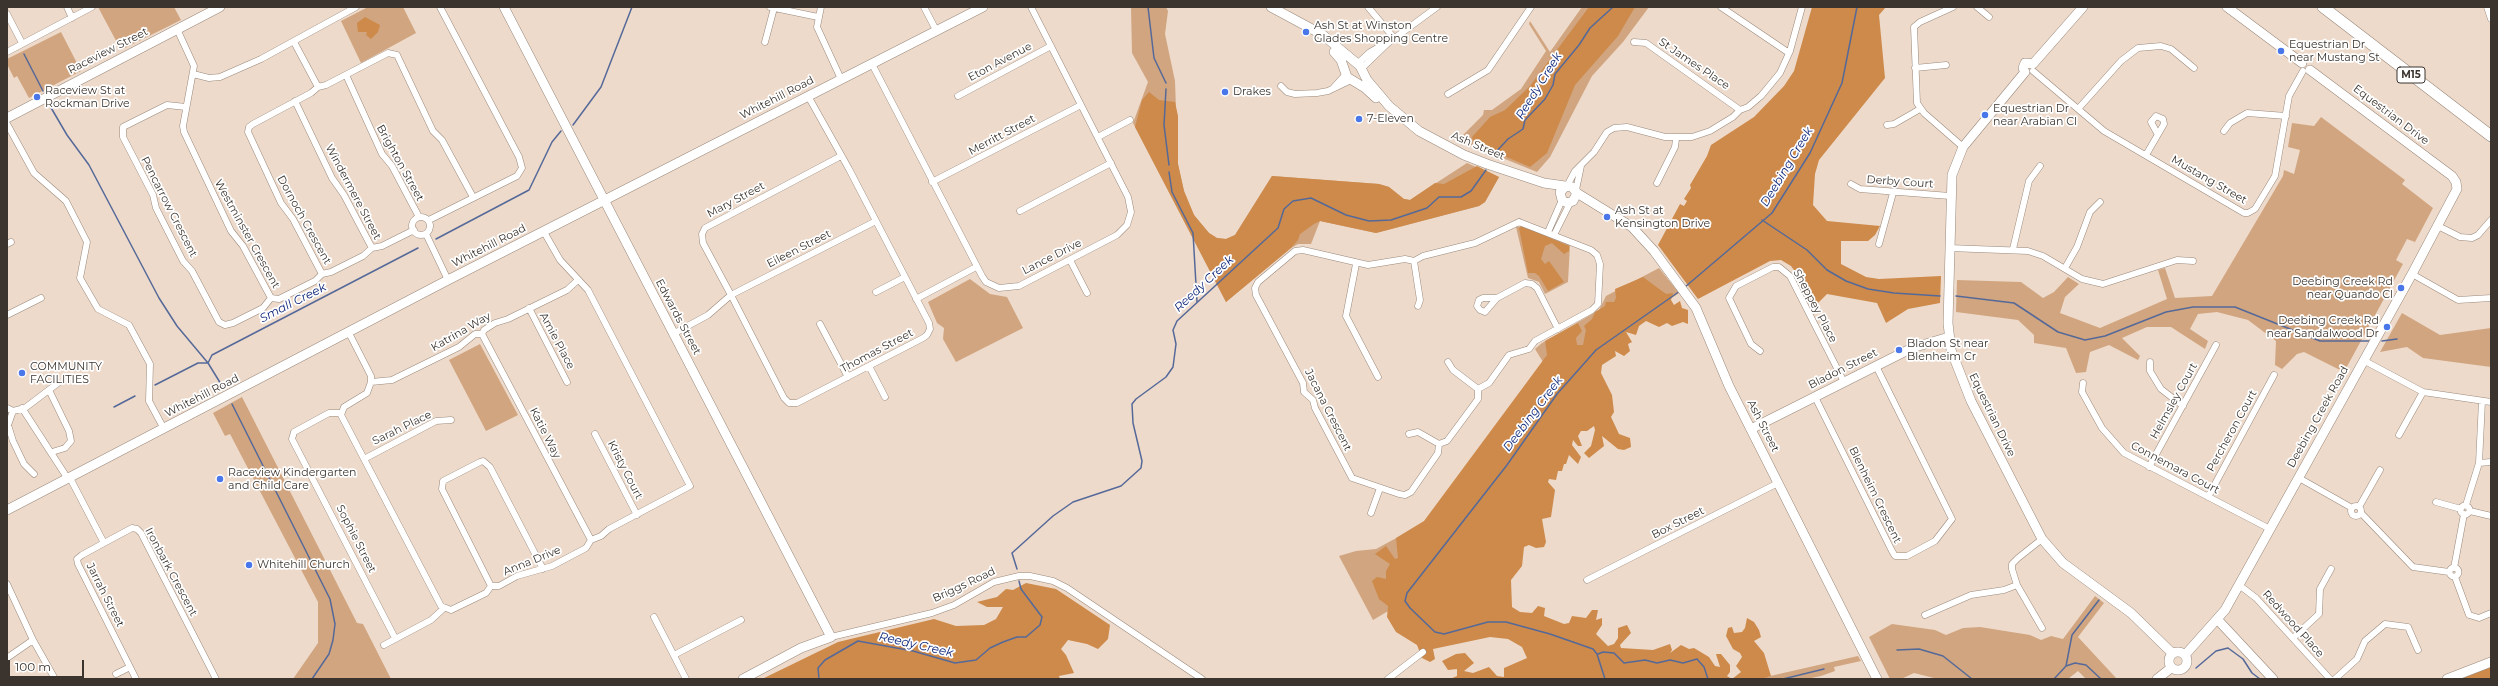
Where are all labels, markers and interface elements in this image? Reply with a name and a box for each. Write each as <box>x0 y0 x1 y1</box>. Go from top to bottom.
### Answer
place label: Ash St at Winston Glades Shopping Centre <box>1314 19 1448 45</box>
street label: Raceview Street <box>66 25 150 77</box>
marker: Ash St at Winston Glades Shopping Centre <box>1301 27 1311 37</box>
street label: St James Place <box>1656 35 1732 93</box>
place label: Equestrian Dr near Mustang St <box>2289 38 2380 64</box>
street label: Eton Avenue <box>966 40 1034 84</box>
marker: Equestrian Dr near Mustang St <box>2276 46 2286 56</box>
water label: Reedy Creek <box>1513 50 1565 122</box>
road number: M15 <box>2397 67 2425 83</box>
street label: Whitehill Road <box>738 74 816 122</box>
street label: Equestrian Drive <box>2350 82 2432 148</box>
place label: Raceview St at Rockman Drive <box>45 84 130 110</box>
place label: Drakes <box>1233 85 1271 99</box>
marker: Drakes <box>1220 87 1230 97</box>
marker: Raceview St at Rockman Drive <box>32 92 42 102</box>
place label: Equestrian Dr near Arabian Cl <box>1993 102 2077 128</box>
marker: Equestrian Dr near Arabian Cl <box>1980 110 1990 120</box>
street label: Merritt Street <box>966 112 1038 158</box>
place label: 7-Eleven <box>1367 112 1414 126</box>
marker: 7-Eleven <box>1354 114 1364 124</box>
street label: Brighton Street <box>374 123 426 203</box>
water label: Deebing Creek <box>1758 125 1816 209</box>
street label: Ash Street <box>1449 129 1507 163</box>
street label: Windermere Street <box>322 142 384 242</box>
street label: Mustang Street <box>2169 153 2249 207</box>
street label: Pencarrow Crescent <box>138 154 200 260</box>
street label: Dornoch Crescent <box>274 173 334 267</box>
street label: Derby Court <box>1866 173 1934 191</box>
street label: Westminster Crescent <box>212 177 282 291</box>
street label: Mary Street <box>705 179 767 221</box>
place label: Ash St at Kensington Drive <box>1615 204 1710 230</box>
marker: Ash St at Kensington Drive <box>1602 212 1612 222</box>
street label: Whitehill Road <box>450 222 528 270</box>
street label: Eileen Street <box>765 227 833 271</box>
street label: Lance Drive <box>1020 236 1084 278</box>
water label: Reedy Creek <box>1171 253 1237 315</box>
street label: Sheppey Place <box>1790 267 1840 345</box>
place label: Deebing Creek Rd near Quando Cl <box>2292 275 2393 301</box>
street label: Edwards Street <box>652 277 704 357</box>
water label: Small Creek <box>257 280 329 326</box>
marker: Deebing Creek Rd near Quando Cl <box>2396 283 2406 293</box>
street label: Katrina Way <box>429 310 493 354</box>
street label: Amie Place <box>537 310 577 372</box>
place label: Deebing Creek Rd near Sandalwood Dr <box>2267 314 2379 340</box>
marker: Deebing Creek Rd near Sandalwood Dr <box>2382 322 2392 332</box>
street label: Thomas Street <box>838 326 916 376</box>
place label: Bladon St near Blenheim Cr <box>1907 337 1988 363</box>
marker: Bladon St near Blenheim Cr <box>1894 345 1904 355</box>
street label: Bladon Street <box>1806 346 1880 392</box>
place label: COMMUNITY FACILITIES <box>30 360 102 386</box>
street label: Helmsley Court <box>2148 361 2200 441</box>
street label: Deebing Creek Road <box>2285 364 2351 470</box>
street label: Jacana Crescent <box>1302 367 1354 453</box>
marker: COMMUNITY FACILITIES <box>17 368 27 378</box>
street label: Equestrian Drive <box>1966 371 2018 459</box>
street label: Whitehill Road <box>163 372 241 420</box>
water label: Deebing Creek <box>1500 374 1566 454</box>
street label: Percheron Court <box>2204 388 2260 474</box>
street label: Ash Street <box>1744 398 1782 454</box>
street label: Katie Way <box>527 406 563 460</box>
street label: Sarah Place <box>370 408 434 448</box>
street label: Kristy Court <box>605 438 645 502</box>
street label: Connemara Court <box>2128 439 2222 497</box>
street label: Blenheim Crescent <box>1846 445 1904 545</box>
place label: Raceview Kindergarten and Child Care <box>228 466 357 492</box>
marker: Raceview Kindergarten and Child Care <box>215 474 225 484</box>
street label: Sophie Street <box>333 503 379 575</box>
street label: Box Street <box>1650 504 1706 542</box>
street label: Ironbark Crescent <box>142 525 200 619</box>
street label: Anna Drive <box>501 543 563 579</box>
place label: Whitehill Church <box>257 558 350 572</box>
marker: Whitehill Church <box>244 560 254 570</box>
street label: Jarrah Street <box>83 561 127 629</box>
street label: Briggs Road <box>931 565 997 605</box>
street label: Redwood Place <box>2259 588 2327 660</box>
water label: Reedy Creek <box>877 629 955 661</box>
scale bar <box>10 652 86 678</box>
text: 100 m <box>15 659 51 674</box>

